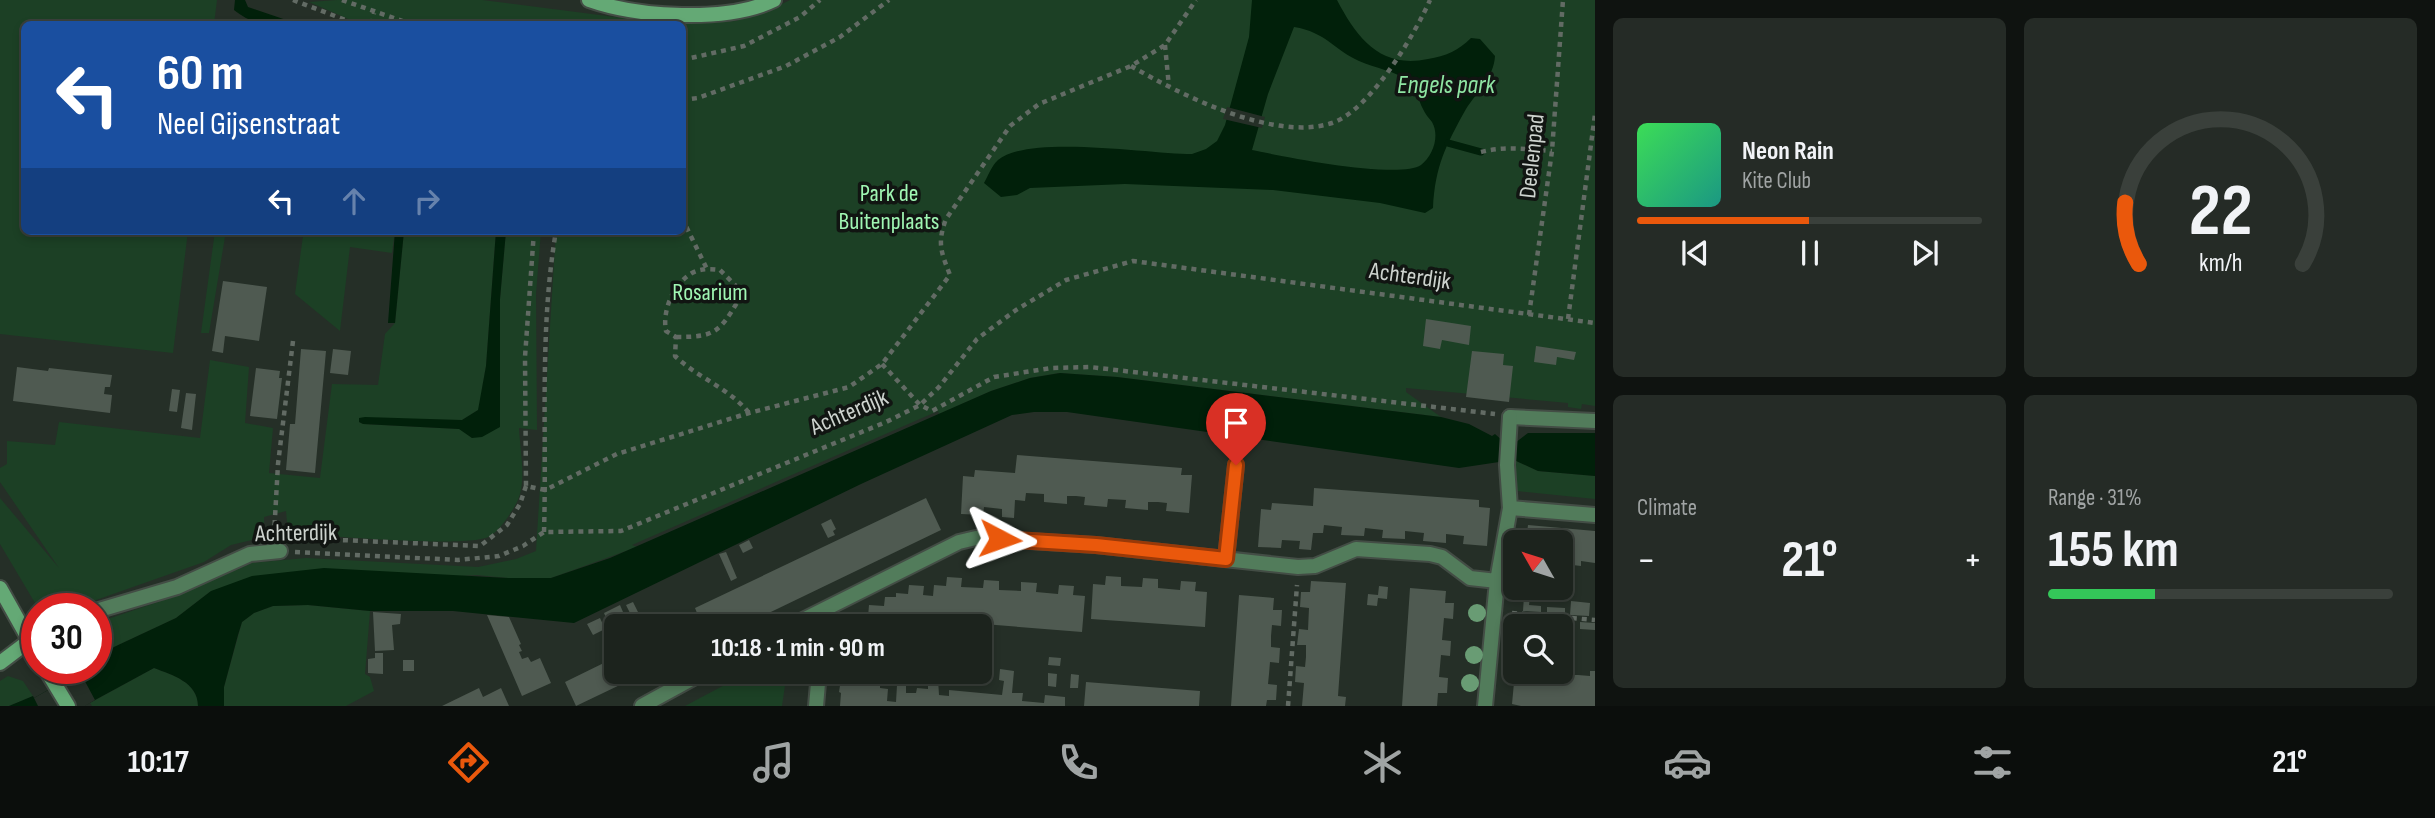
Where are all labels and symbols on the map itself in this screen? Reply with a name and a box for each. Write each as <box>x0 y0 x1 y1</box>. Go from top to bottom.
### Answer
water label: Engels park <box>1397 70 1496 101</box>
street label: Deelenpad <box>1513 112 1551 200</box>
park label: Park de Buitenplaats <box>839 179 939 236</box>
street label: Achterdijk <box>1366 256 1453 296</box>
park label: Rosarium <box>672 278 748 307</box>
street label: Achterdijk <box>805 383 892 442</box>
pin <box>1206 393 1266 465</box>
position arrow <box>963 502 1037 576</box>
street label: Achterdijk <box>254 518 337 548</box>
north arrow <box>1503 530 1573 600</box>
speed limit sign: 30 <box>21 593 112 684</box>

